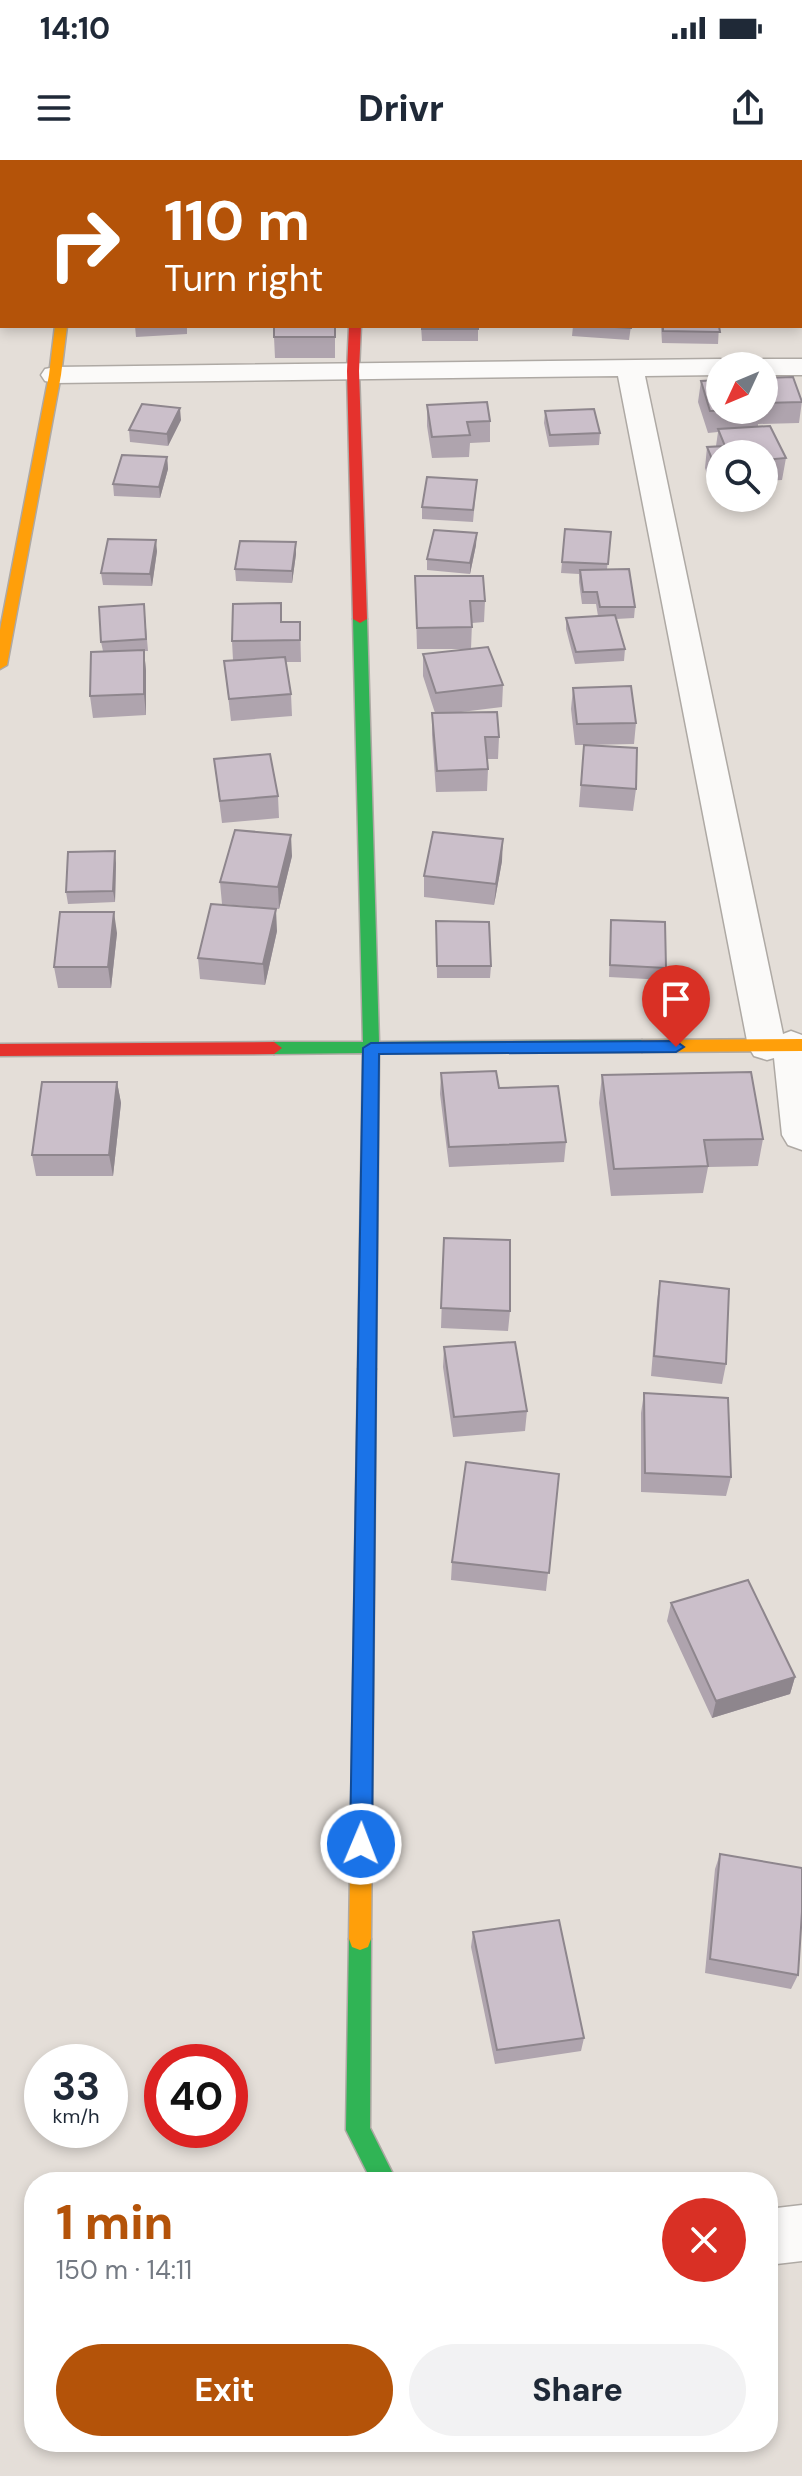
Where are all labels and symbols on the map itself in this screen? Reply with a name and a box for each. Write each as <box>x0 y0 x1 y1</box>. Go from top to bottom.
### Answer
north arrow <box>706 352 778 424</box>
pin <box>642 965 710 1047</box>
position arrow <box>319 1802 403 1886</box>
speed limit sign: 40 <box>144 2044 248 2148</box>

